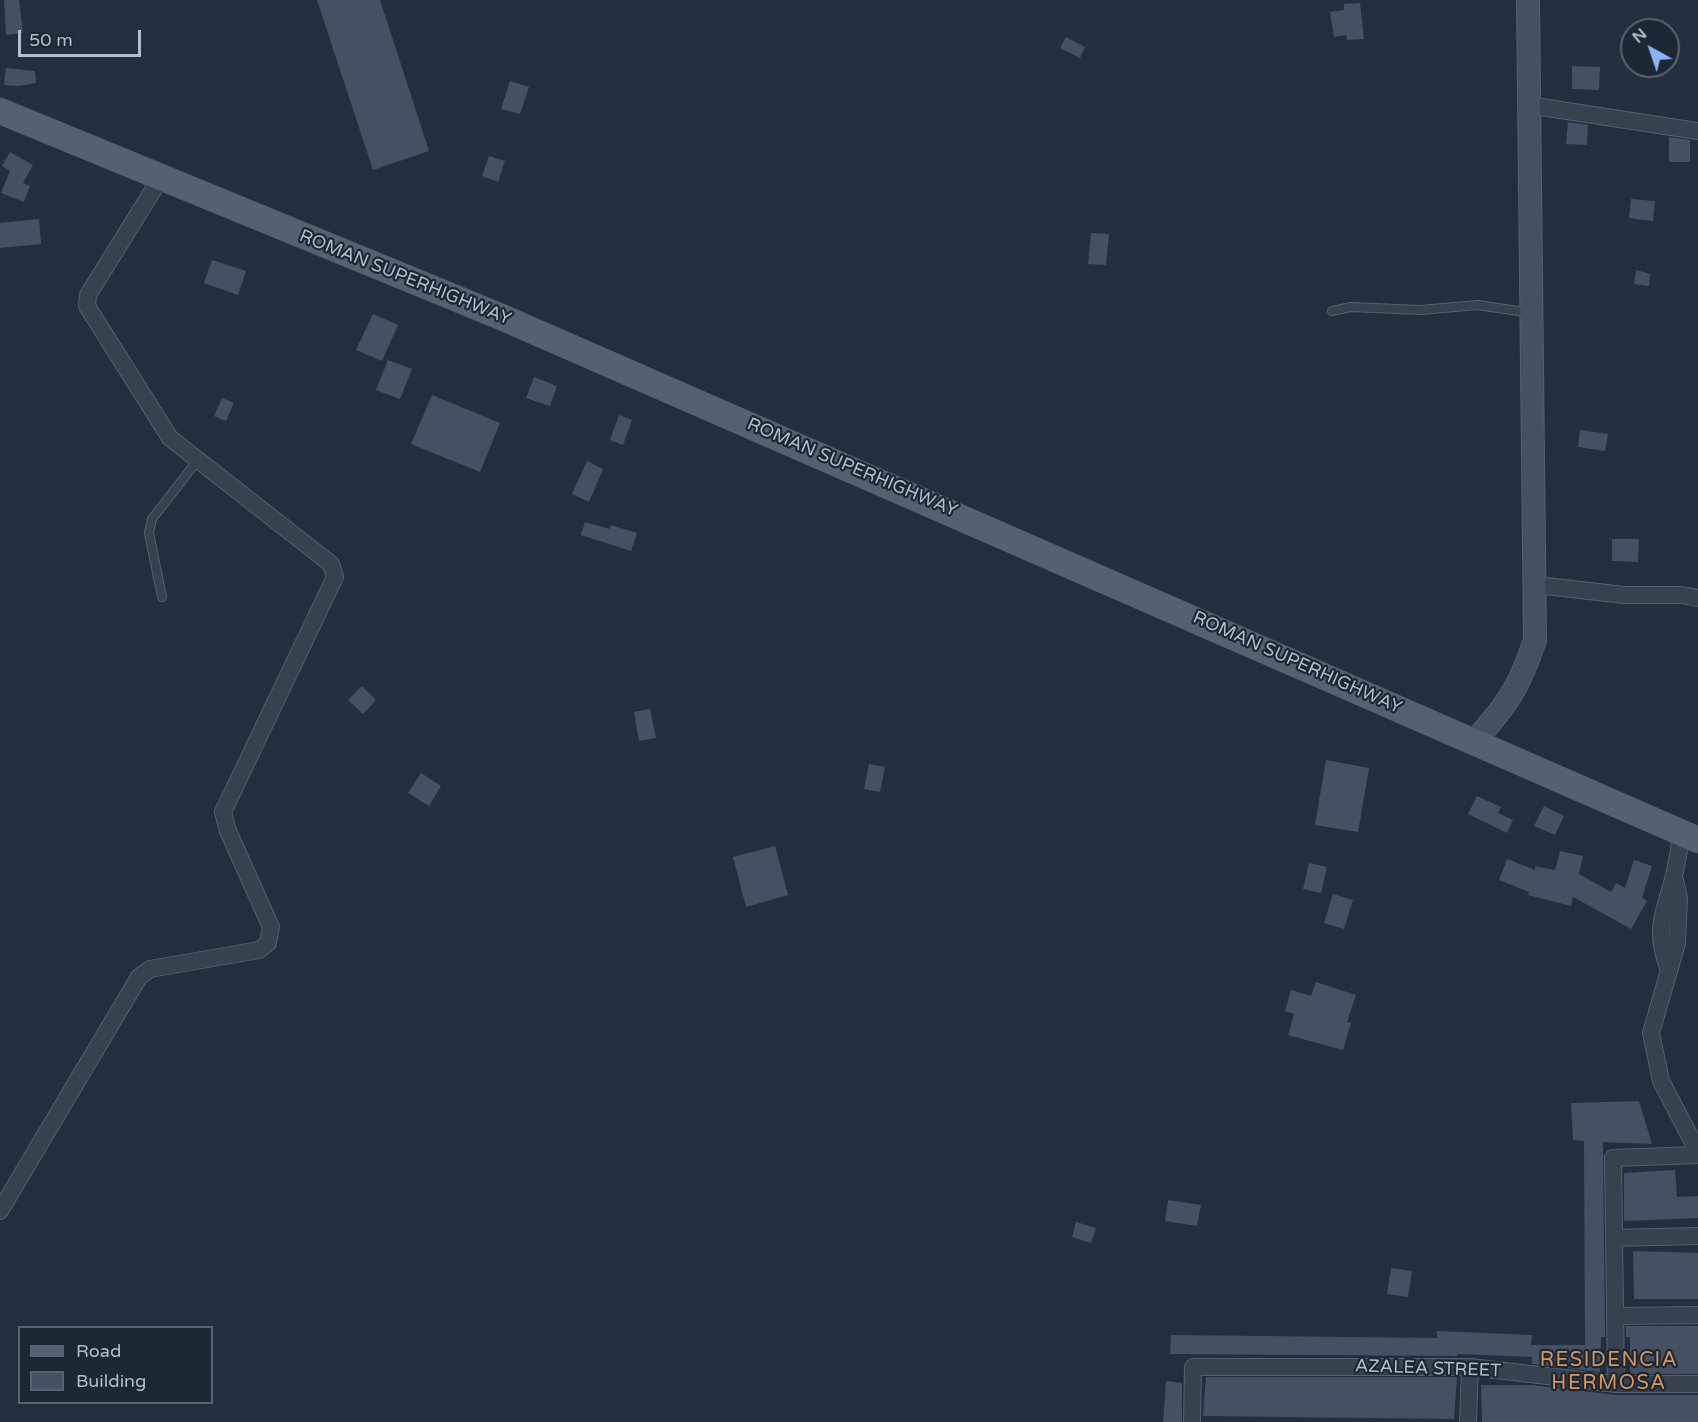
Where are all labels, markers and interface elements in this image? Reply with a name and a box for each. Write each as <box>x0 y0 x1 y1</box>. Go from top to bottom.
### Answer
scale bar <box>21 18 144 56</box>
north arrow <box>1620 18 1680 78</box>
text: N <box>1628 24 1651 48</box>
text: 50 m <box>29 29 73 51</box>
street label: ROMAN SUPERHIGHWAY <box>296 226 514 330</box>
street label: ROMAN SUPERHIGHWAY <box>744 414 960 522</box>
street label: ROMAN SUPERHIGHWAY <box>1189 607 1405 719</box>
legend <box>18 1326 213 1404</box>
text: Road <box>76 1340 121 1362</box>
district label: RESIDENCIA HERMOSA <box>1540 1349 1678 1396</box>
street label: AZALEA STREET <box>1354 1356 1502 1382</box>
text: Building <box>76 1370 146 1392</box>

